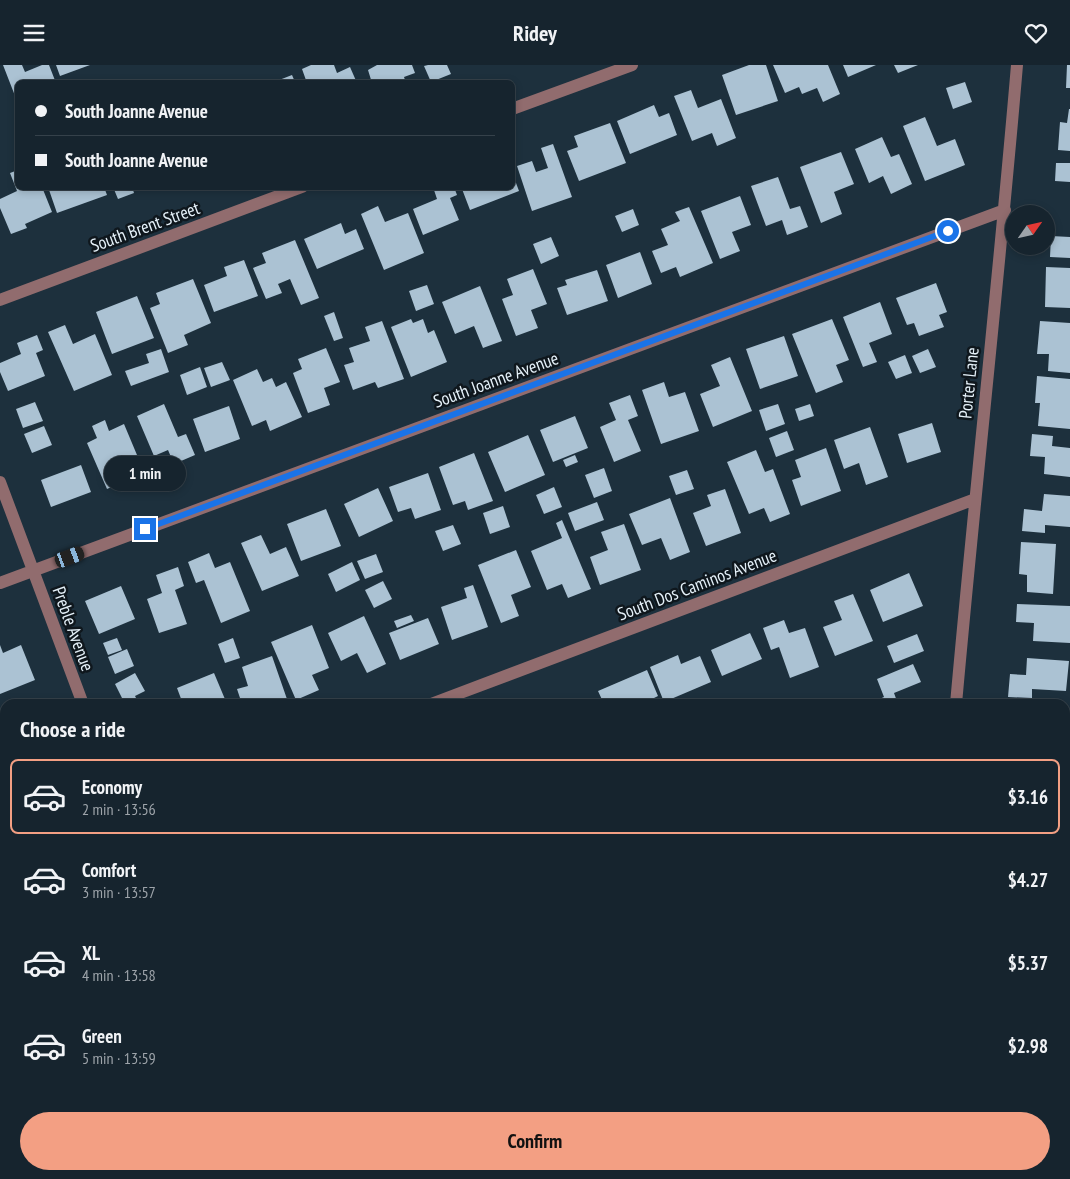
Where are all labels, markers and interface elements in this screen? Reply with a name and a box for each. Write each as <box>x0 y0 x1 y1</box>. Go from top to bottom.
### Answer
icon: menu <box>20 19 48 47</box>
text: Ridey <box>513 19 557 47</box>
icon: heart <box>1022 19 1050 47</box>
text: South Joanne Avenue <box>65 99 208 123</box>
text: South Joanne Avenue <box>65 148 208 172</box>
street label: South Brent Street <box>87 196 203 257</box>
north arrow <box>1005 205 1055 255</box>
map controls <box>1005 205 1055 255</box>
route start <box>937 220 959 242</box>
street label: South Joanne Avenue <box>430 346 561 413</box>
street label: Porter Lane <box>953 346 984 420</box>
callout: 1 min <box>104 457 186 491</box>
text: 1 min <box>129 463 161 483</box>
route end <box>134 518 156 540</box>
street label: South Dos Caminos Avenue <box>614 544 780 625</box>
car <box>53 545 86 569</box>
street label: Preble Avenue <box>48 583 99 674</box>
text: Choose a ride <box>20 715 125 743</box>
icon: car <box>22 774 67 819</box>
text: Economy <box>82 775 142 799</box>
text: $3.16 <box>1008 785 1048 809</box>
text: 2 min · 13:56 <box>82 799 156 819</box>
icon: car <box>22 857 67 902</box>
text: Comfort <box>82 858 136 882</box>
text: $4.27 <box>1008 868 1048 892</box>
text: 3 min · 13:57 <box>82 882 156 902</box>
icon: car <box>22 940 67 985</box>
text: XL <box>82 941 100 965</box>
text: $5.37 <box>1008 951 1048 975</box>
text: 4 min · 13:58 <box>82 965 156 985</box>
icon: car <box>22 1023 67 1068</box>
text: Green <box>82 1024 122 1048</box>
text: $2.98 <box>1008 1034 1048 1058</box>
text: 5 min · 13:59 <box>82 1048 156 1068</box>
button: Confirm <box>20 1112 1050 1170</box>

